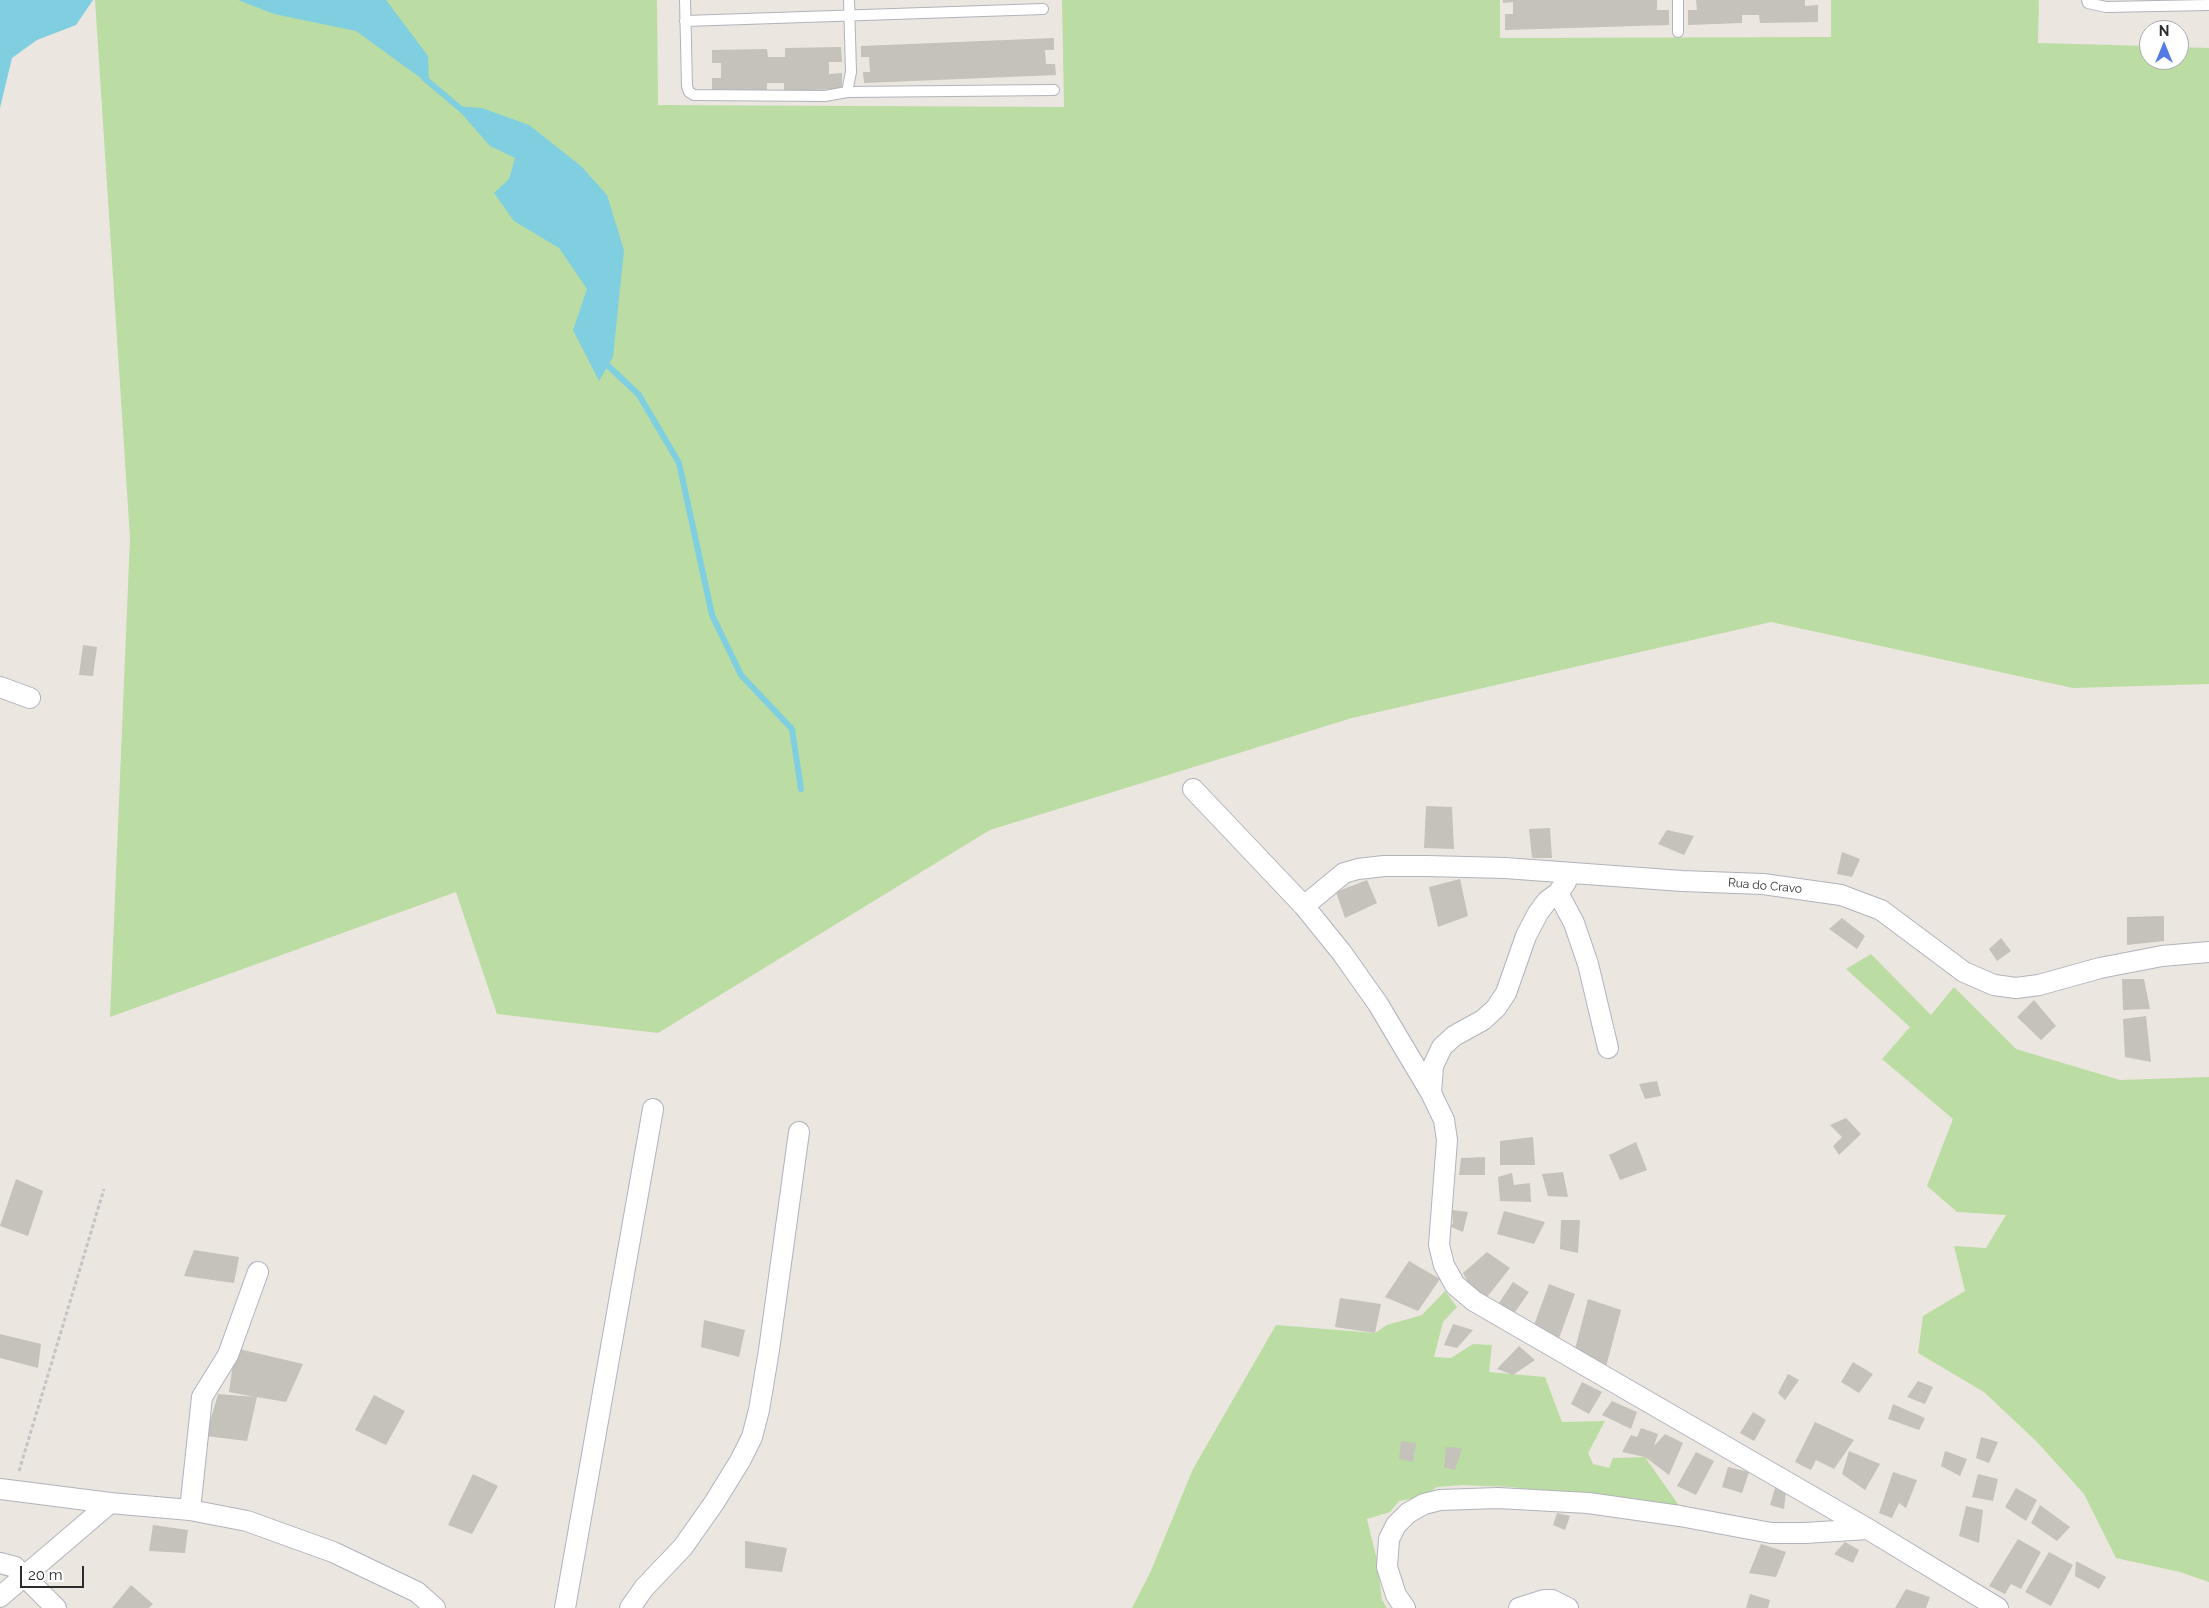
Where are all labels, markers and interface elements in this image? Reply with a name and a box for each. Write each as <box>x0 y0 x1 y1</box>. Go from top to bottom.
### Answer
north arrow <box>2139 20 2189 70</box>
text: N <box>2159 23 2169 39</box>
street label: Rua do Cravo <box>1727 876 1803 896</box>
scale bar <box>22 1556 86 1588</box>
text: 20 m <box>28 1566 63 1584</box>

